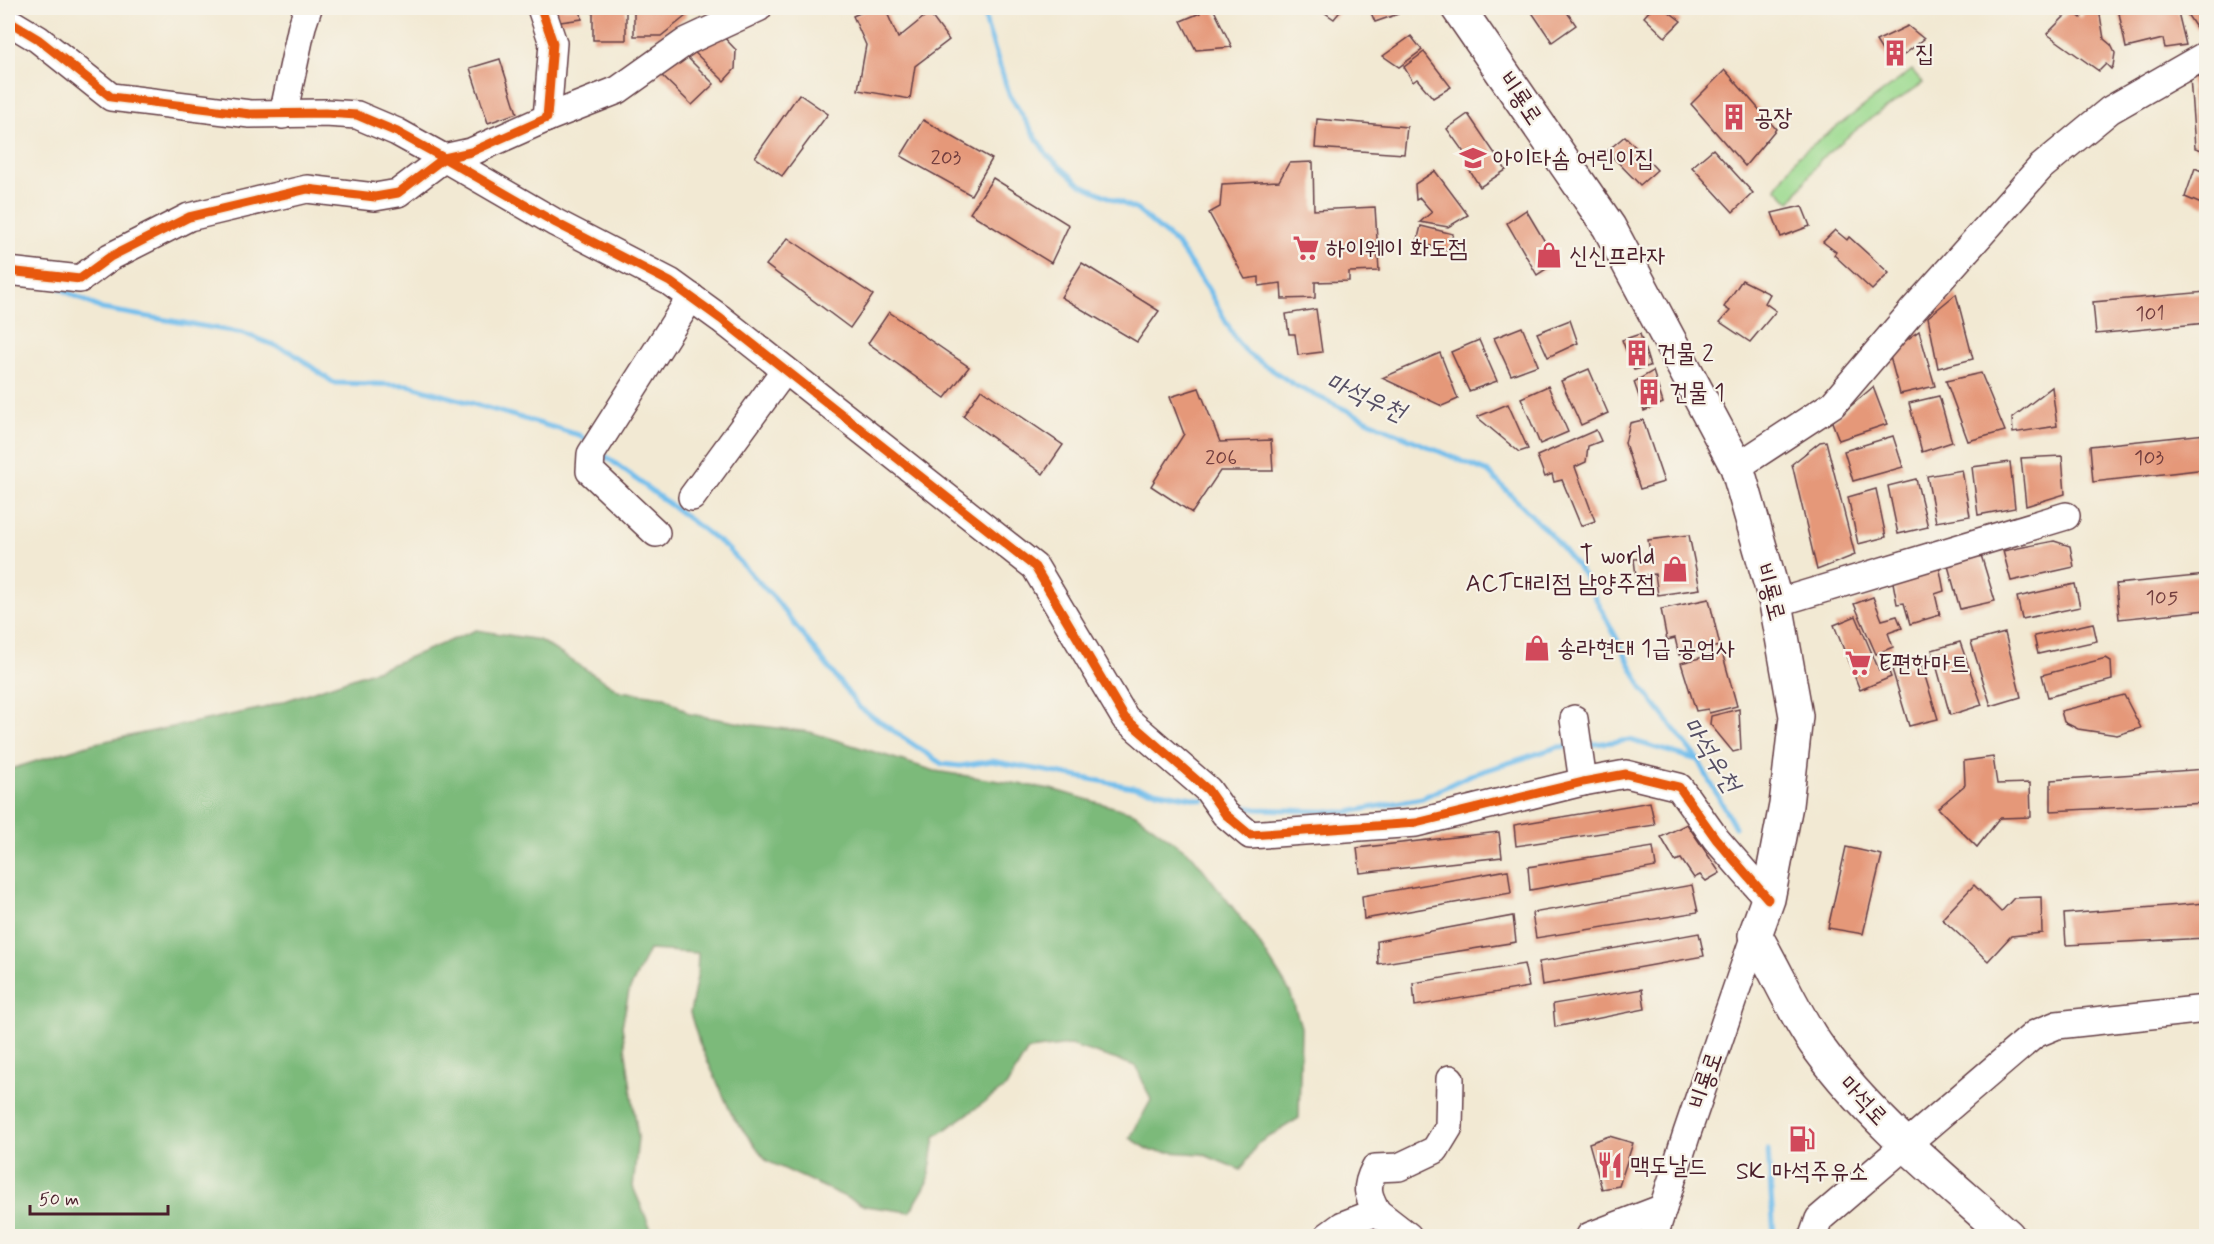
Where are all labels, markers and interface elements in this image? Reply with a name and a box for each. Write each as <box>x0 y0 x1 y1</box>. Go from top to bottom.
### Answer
building icon: 집 <box>1880 38 1910 68</box>
place label: 집 <box>1915 39 1934 70</box>
street label: 비룡로 <box>1491 66 1549 132</box>
building icon: 공장 <box>1719 102 1749 132</box>
place label: 공장 <box>1754 103 1793 134</box>
school or university icon: 아이다솜 어린이집 <box>1458 143 1488 173</box>
house number: 203 <box>931 144 962 172</box>
place label: 아이다솜 어린이집 <box>1493 144 1654 175</box>
supermarket icon: 하이웨이 화도점 <box>1291 233 1321 263</box>
place label: 하이웨이 화도점 <box>1326 234 1468 265</box>
shop icon: 신신프라자 <box>1534 240 1564 270</box>
place label: 신신프라자 <box>1569 241 1666 272</box>
house number: 101 <box>2135 300 2165 328</box>
building icon: 건물 2 <box>1622 338 1652 368</box>
place label: 건물 2 <box>1657 339 1714 370</box>
water label: 마석우천 <box>1320 365 1413 432</box>
building icon: 건물 1 <box>1634 377 1664 407</box>
place label: 건물 1 <box>1669 378 1725 409</box>
house number: 206 <box>1205 444 1237 472</box>
house number: 103 <box>2134 444 2164 472</box>
place label: T world ACT대리점 남양주점 <box>1465 541 1655 600</box>
shop icon: T world ACT대리점 남양주점 <box>1660 554 1690 584</box>
street label: 비룡로 <box>1747 560 1792 624</box>
house number: 105 <box>2145 584 2179 612</box>
shop icon: 송라현대 1급 공업사 <box>1522 633 1552 663</box>
place label: 송라현대 1급 공업사 <box>1557 634 1735 665</box>
supermarket icon: E편한마트 <box>1843 648 1873 678</box>
place label: E편한마트 <box>1878 649 1969 680</box>
water label: 마석우천 <box>1673 711 1749 802</box>
street label: 비룡로 <box>1682 1048 1731 1113</box>
street label: 마석로 <box>1832 1069 1894 1133</box>
fuel station icon: SK 마석주유소 <box>1787 1124 1817 1154</box>
restaurant icon: 맥도날드 <box>1595 1150 1625 1180</box>
place label: 맥도날드 <box>1630 1151 1707 1182</box>
place label: SK 마석주유소 <box>1736 1157 1868 1188</box>
scale bar <box>30 1178 168 1216</box>
text: 50 m <box>39 1188 79 1212</box>

